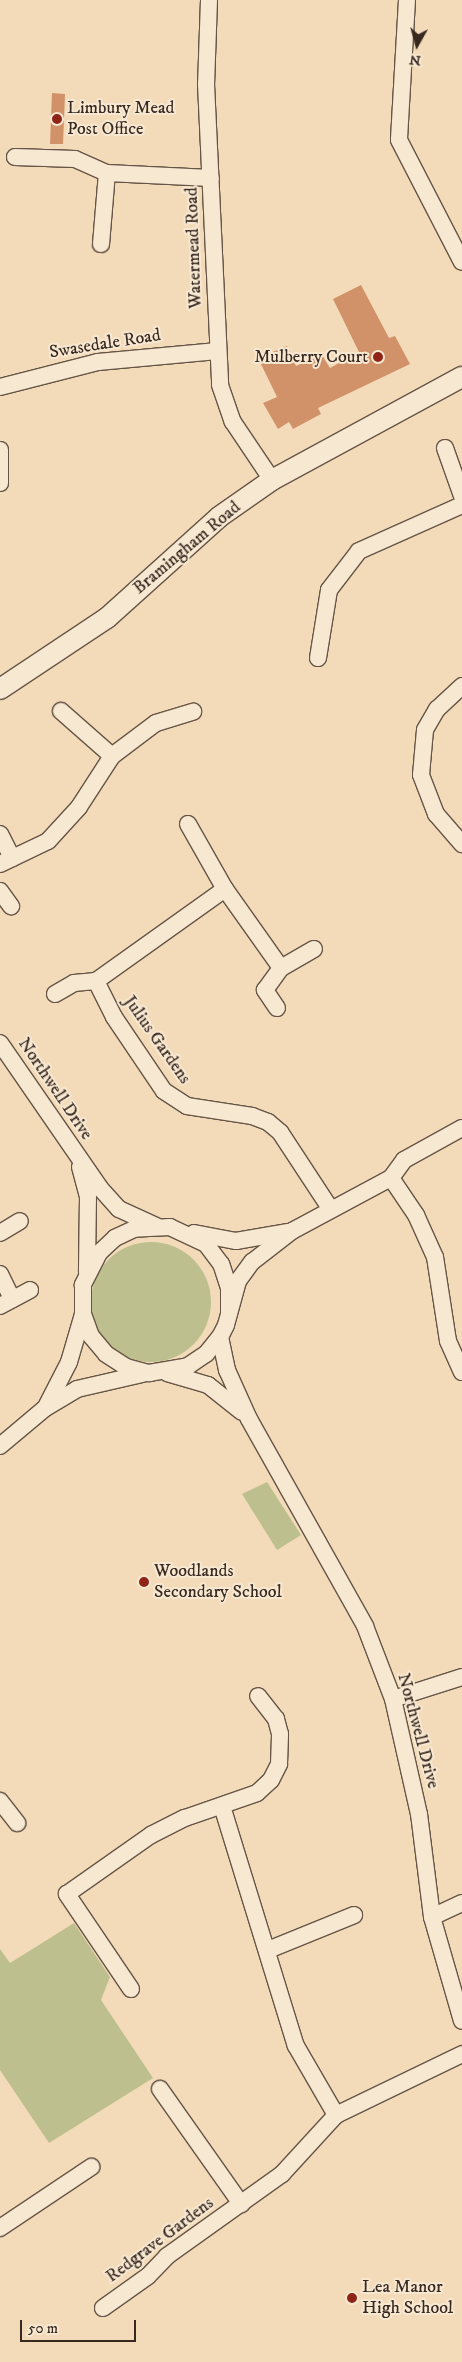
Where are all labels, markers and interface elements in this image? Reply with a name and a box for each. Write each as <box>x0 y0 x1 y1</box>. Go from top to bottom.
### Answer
north arrow <box>392 20 442 70</box>
text: N <box>408 50 422 70</box>
place label: Limbury Mead Post Office <box>67 98 175 140</box>
marker: Limbury Mead Post Office <box>51 113 63 125</box>
street label: Watermead Road <box>181 187 207 309</box>
street label: Swasedale Road <box>48 325 162 363</box>
place label: Mulberry Court <box>254 346 368 368</box>
marker: Mulberry Court <box>372 351 384 363</box>
street label: Bramingham Road <box>129 497 245 599</box>
street label: Julius Gardens <box>119 992 195 1088</box>
street label: Northwell Drive <box>13 1034 97 1144</box>
place label: Woodlands Secondary School <box>154 1561 282 1604</box>
marker: Woodlands Secondary School <box>138 1576 150 1588</box>
street label: Northwell Drive <box>392 1671 444 1791</box>
street label: Redgrave Gardens <box>102 2192 218 2288</box>
place label: Lea Manor High School <box>362 2277 453 2320</box>
marker: Lea Manor High School <box>346 2292 358 2304</box>
scale bar <box>22 2310 139 2342</box>
text: 50 m <box>28 2319 58 2338</box>

